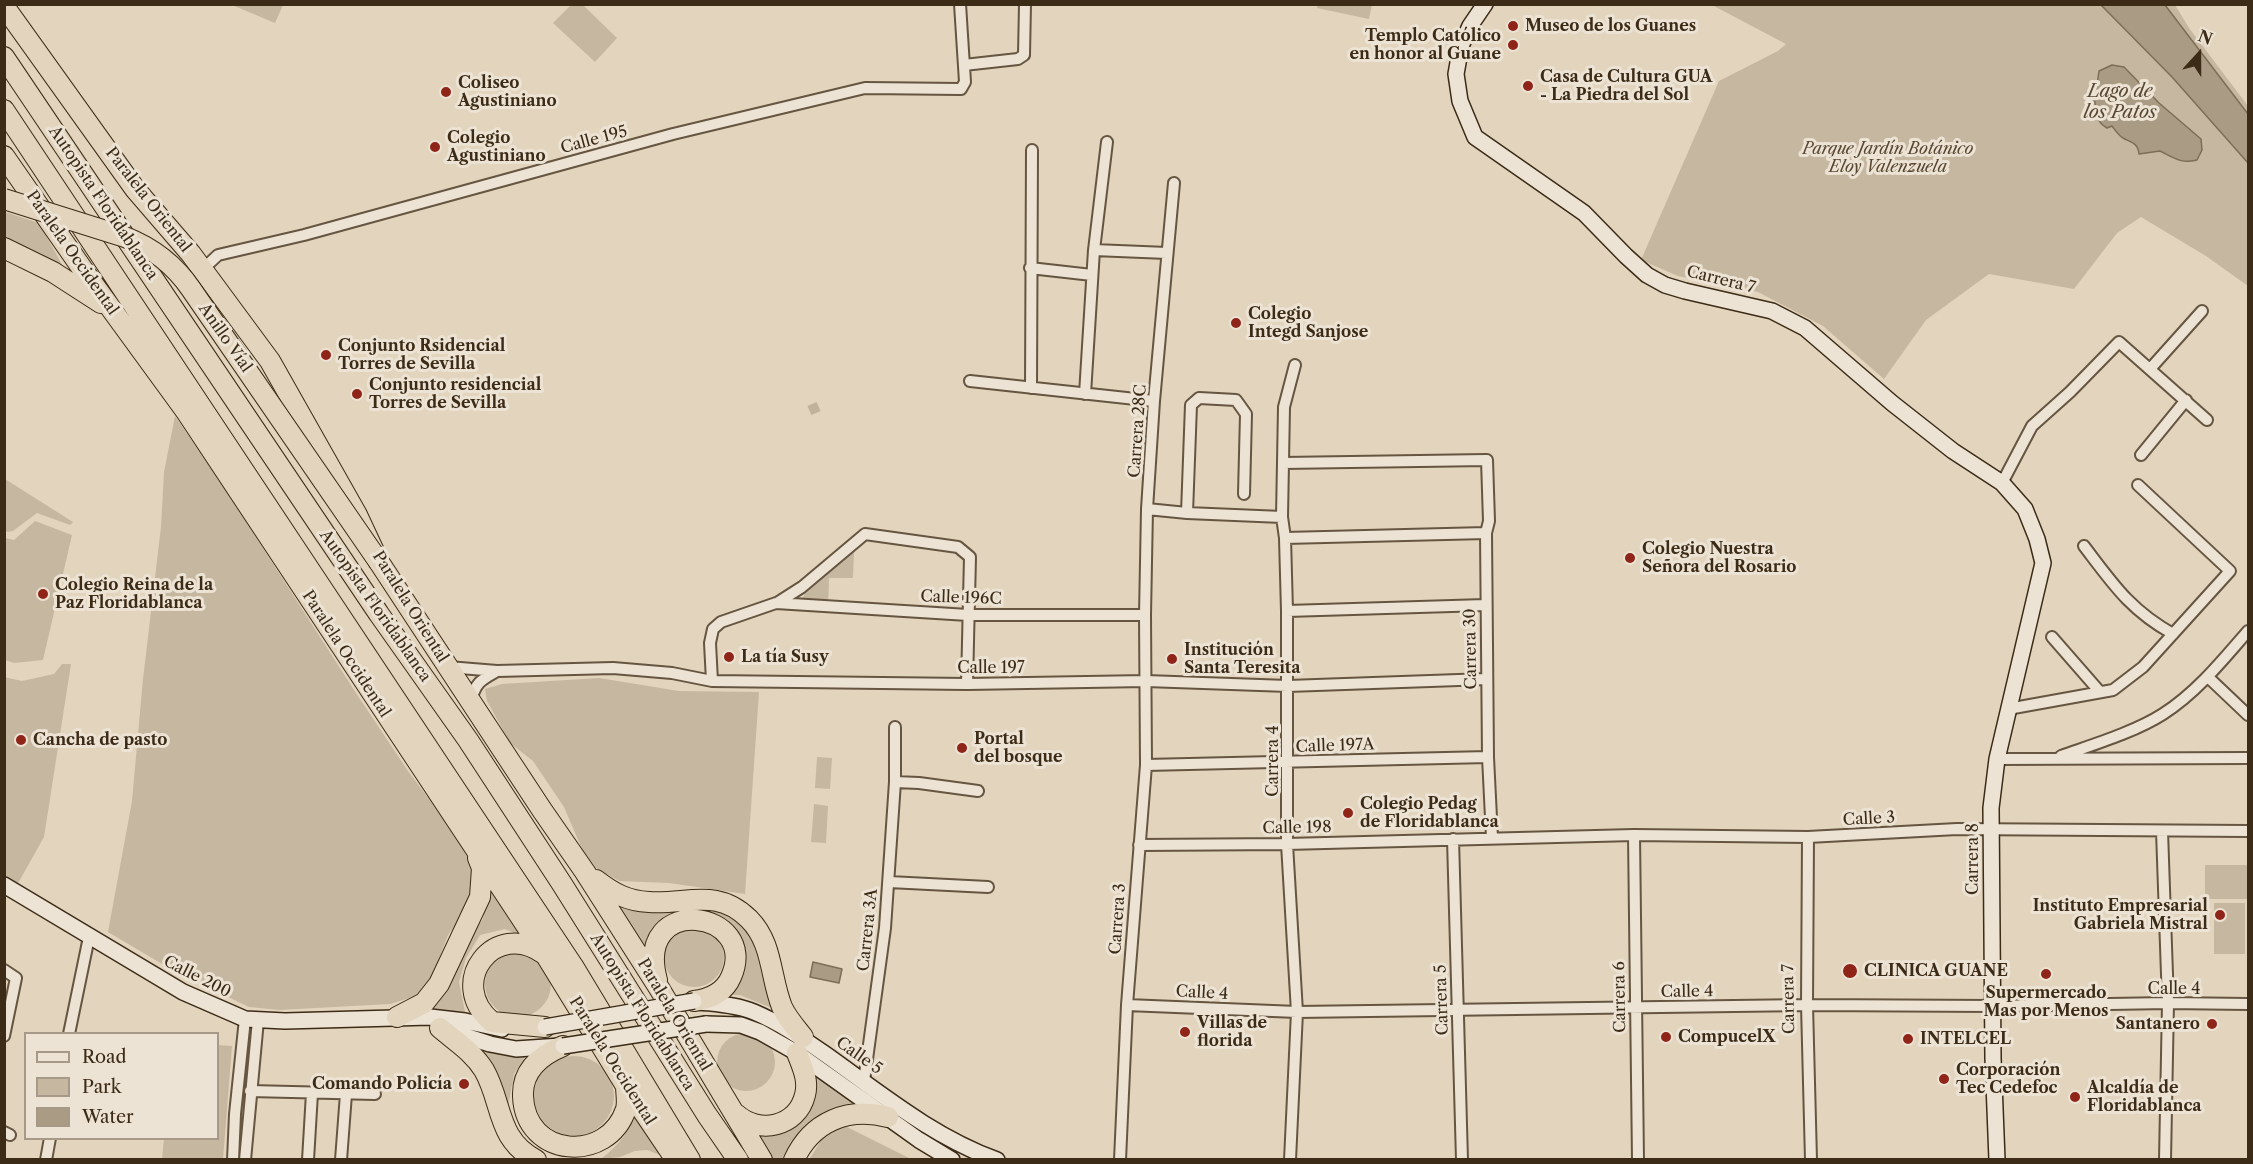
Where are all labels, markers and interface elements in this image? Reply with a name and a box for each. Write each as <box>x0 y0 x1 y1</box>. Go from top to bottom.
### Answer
place label: Museo de los Guanes <box>1525 16 1696 36</box>
marker: Museo de los Guanes <box>1506 19 1520 33</box>
north arrow <box>2169 24 2229 84</box>
text: N <box>2195 25 2216 49</box>
place label: Templo Católico en honor al Guane <box>1350 26 1501 64</box>
marker: Templo Católico en honor al Guane <box>1506 38 1520 52</box>
place label: Casa de Cultura GUA - La Piedra del Sol <box>1540 67 1712 105</box>
place label: Coliseo Agustiniano <box>458 73 557 111</box>
marker: Casa de Cultura GUA - La Piedra del Sol <box>1521 79 1535 93</box>
water label: Lago de los Patos <box>2083 81 2157 124</box>
marker: Coliseo Agustiniano <box>439 85 453 99</box>
street label: Autopista Floridablanca <box>44 122 162 284</box>
street label: Calle 195 <box>559 122 629 158</box>
place label: Colegio Agustiniano <box>447 128 546 166</box>
park label: Parque Jardín Botánico Eloy Valenzuela <box>1803 139 1973 177</box>
marker: Colegio Agustiniano <box>428 140 442 154</box>
street label: Paralela Oriental <box>101 144 195 256</box>
street label: Paralela Occidental <box>22 187 122 319</box>
street label: Carrera 7 <box>1685 262 1757 298</box>
street label: Anillo Víal <box>194 300 256 376</box>
place label: Colegio Integd Sanjose <box>1248 304 1368 342</box>
marker: Colegio Integd Sanjose <box>1229 316 1243 330</box>
place label: Conjunto Rsidencial Torres de Sevilla <box>338 336 505 374</box>
marker: Conjunto Rsidencial Torres de Sevilla <box>319 348 333 362</box>
place label: Conjunto residencial Torres de Sevilla <box>369 375 541 413</box>
street label: Carrera 28C <box>1125 384 1151 478</box>
marker: Conjunto residencial Torres de Sevilla <box>350 387 364 401</box>
street label: Autopista Floridablanca <box>315 526 435 686</box>
place label: Colegio Nuestra Señora del Rosario <box>1642 539 1797 577</box>
street label: Paralela Oriental <box>368 548 452 666</box>
marker: Colegio Nuestra Señora del Rosario <box>1623 551 1637 565</box>
place label: Colegio Reina de la Paz Floridablanca <box>55 575 213 613</box>
marker: Colegio Reina de la Paz Floridablanca <box>36 587 50 601</box>
street label: Paralela Occidental <box>298 587 394 721</box>
street label: Calle 196C <box>920 587 1002 609</box>
street label: Carrera 30 <box>1461 608 1481 690</box>
place label: Institución Santa Teresita <box>1184 640 1301 678</box>
place label: La tía Susy <box>741 647 829 667</box>
marker: La tía Susy <box>722 650 736 664</box>
marker: Institución Santa Teresita <box>1165 652 1179 666</box>
street label: Calle 197 <box>957 658 1025 678</box>
street label: Carrera 4 <box>1263 725 1283 797</box>
place label: Portal del bosque <box>974 729 1063 767</box>
place label: Cancha de pasto <box>33 730 167 750</box>
marker: Cancha de pasto <box>14 733 28 747</box>
street label: Calle 197A <box>1295 735 1375 757</box>
marker: Portal del bosque <box>955 741 969 755</box>
place label: Colegio Pedag de Floridablanca <box>1360 794 1499 832</box>
marker: Colegio Pedag de Floridablanca <box>1341 806 1355 820</box>
street label: Calle 3 <box>1842 808 1896 830</box>
street label: Calle 198 <box>1262 818 1332 838</box>
street label: Carrera 8 <box>1963 823 1983 895</box>
street label: Carrera 3 <box>1106 883 1130 955</box>
street label: Carrera 3A <box>854 888 882 972</box>
place label: Instituto Empresarial Gabriela Mistral <box>2033 896 2208 934</box>
marker: Instituto Empresarial Gabriela Mistral <box>2213 908 2227 922</box>
street label: Autopista Floridablanca <box>586 930 698 1094</box>
street label: Calle 200 <box>160 952 234 1002</box>
street label: Paralela Oriental <box>633 955 715 1075</box>
street label: Carrera 6 <box>1610 961 1630 1033</box>
place label: CLINICA GUANE <box>1864 961 2008 981</box>
marker: CLINICA GUANE <box>1841 962 1859 980</box>
street label: Carrera 5 <box>1431 964 1453 1036</box>
street label: Carrera 7 <box>1779 964 1799 1034</box>
marker: Supermercado Mas por Menos <box>2039 967 2053 981</box>
street label: Calle 4 <box>2148 979 2200 999</box>
street label: Calle 4 <box>1175 982 1229 1004</box>
street label: Calle 4 <box>1660 982 1714 1002</box>
place label: Supermercado Mas por Menos <box>1983 983 2109 1021</box>
street label: Paralela Occidental <box>565 993 659 1129</box>
place label: Villas de florida <box>1197 1013 1267 1051</box>
place label: Santanero <box>2116 1014 2200 1034</box>
marker: Santanero <box>2205 1017 2219 1031</box>
marker: Villas de florida <box>1178 1025 1192 1039</box>
place label: CompucelX <box>1678 1027 1776 1047</box>
place label: INTELCEL <box>1920 1029 2011 1049</box>
marker: CompucelX <box>1659 1030 1673 1044</box>
legend <box>24 1032 219 1140</box>
marker: INTELCEL <box>1901 1032 1915 1046</box>
street label: Calle 5 <box>832 1033 886 1079</box>
text: Road <box>82 1046 127 1068</box>
place label: Corporación Tec Cedefoc <box>1956 1060 2060 1098</box>
marker: Corporación Tec Cedefoc <box>1937 1072 1951 1086</box>
place label: Comando Policía <box>312 1074 452 1094</box>
text: Park <box>82 1076 121 1098</box>
marker: Comando Policía <box>457 1077 471 1091</box>
place label: Alcaldía de Floridablanca <box>2087 1078 2201 1116</box>
marker: Alcaldía de Floridablanca <box>2068 1090 2082 1104</box>
text: Water <box>82 1106 134 1128</box>

